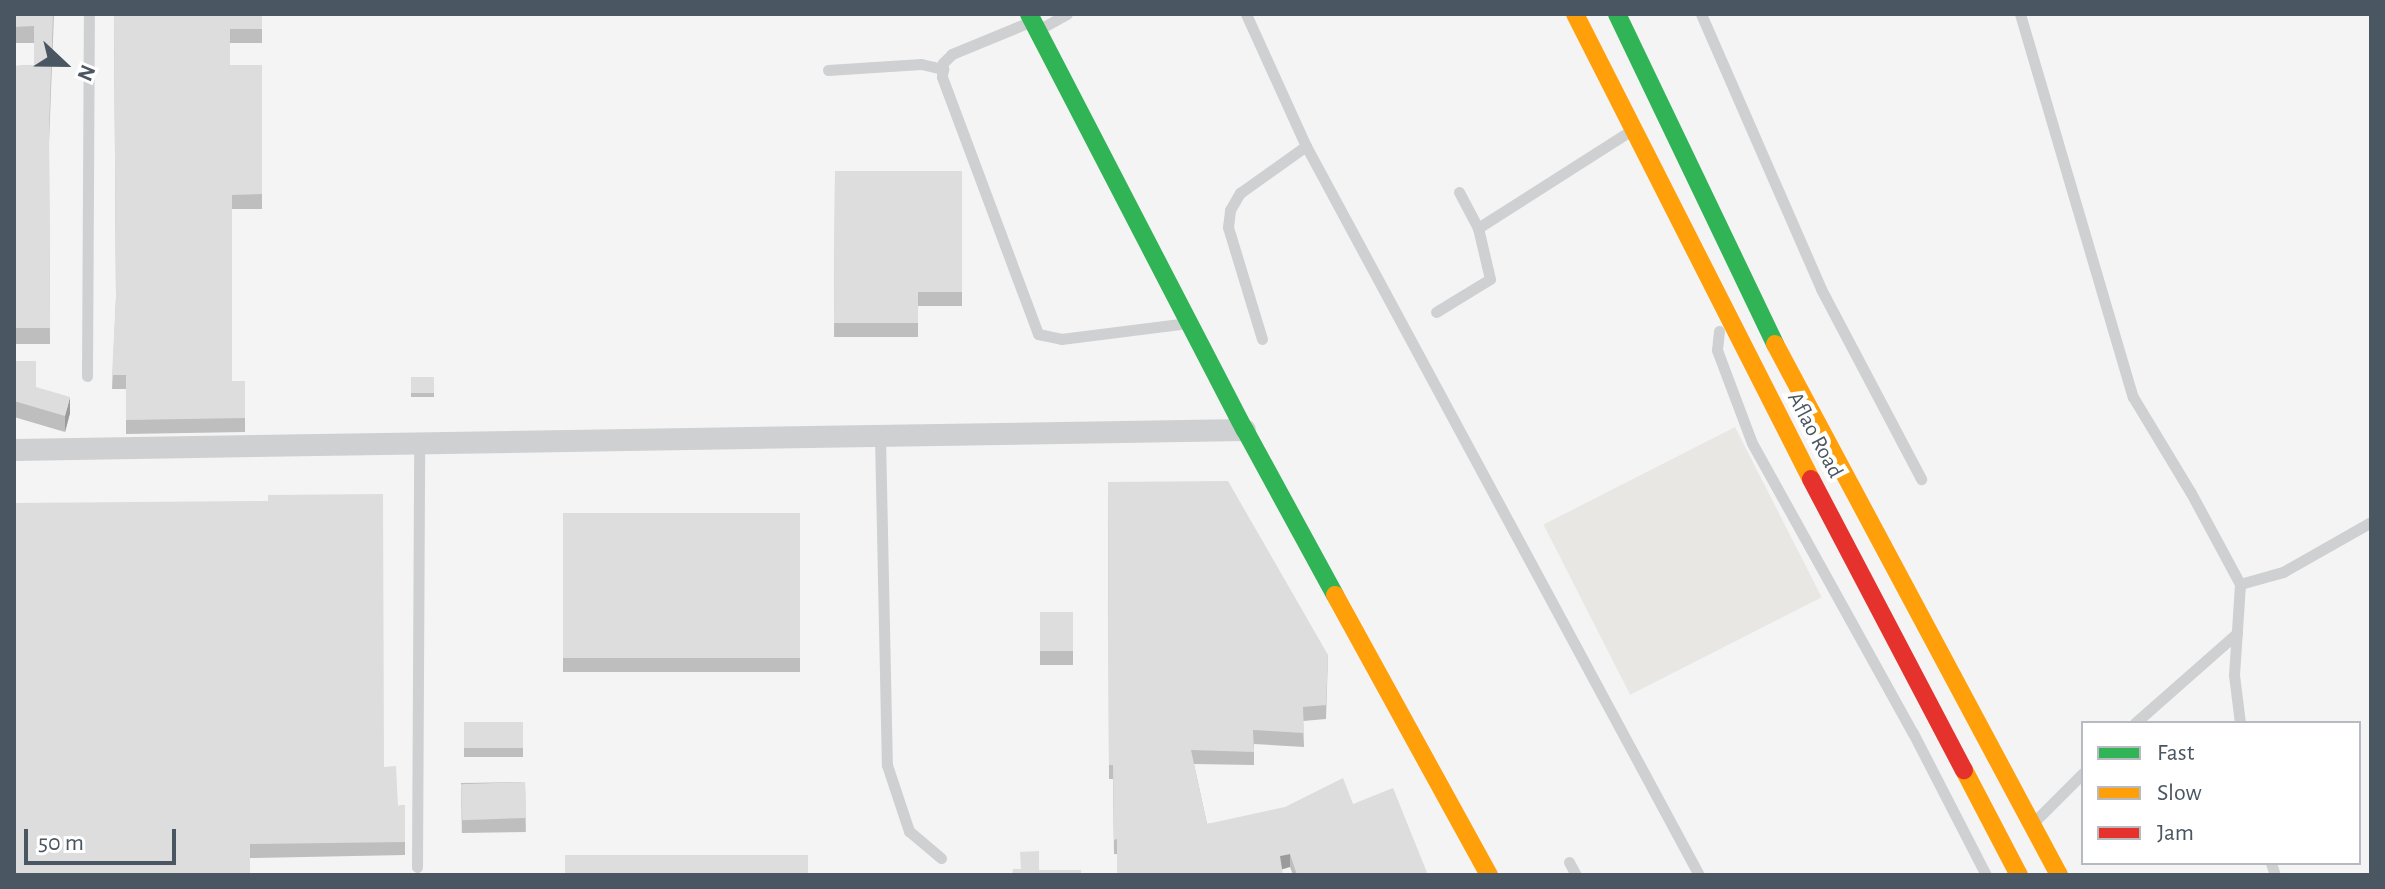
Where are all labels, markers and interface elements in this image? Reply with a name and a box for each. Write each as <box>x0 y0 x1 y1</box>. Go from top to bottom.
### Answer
north arrow <box>24 24 104 104</box>
text: N <box>73 62 99 84</box>
street label: Aflao Road <box>1781 387 1849 483</box>
legend <box>2081 721 2361 865</box>
text: Fast <box>2157 741 2194 765</box>
text: Slow <box>2157 781 2202 805</box>
scale bar <box>28 813 180 863</box>
text: Jam <box>2157 821 2194 845</box>
text: 50 m <box>38 831 84 855</box>

